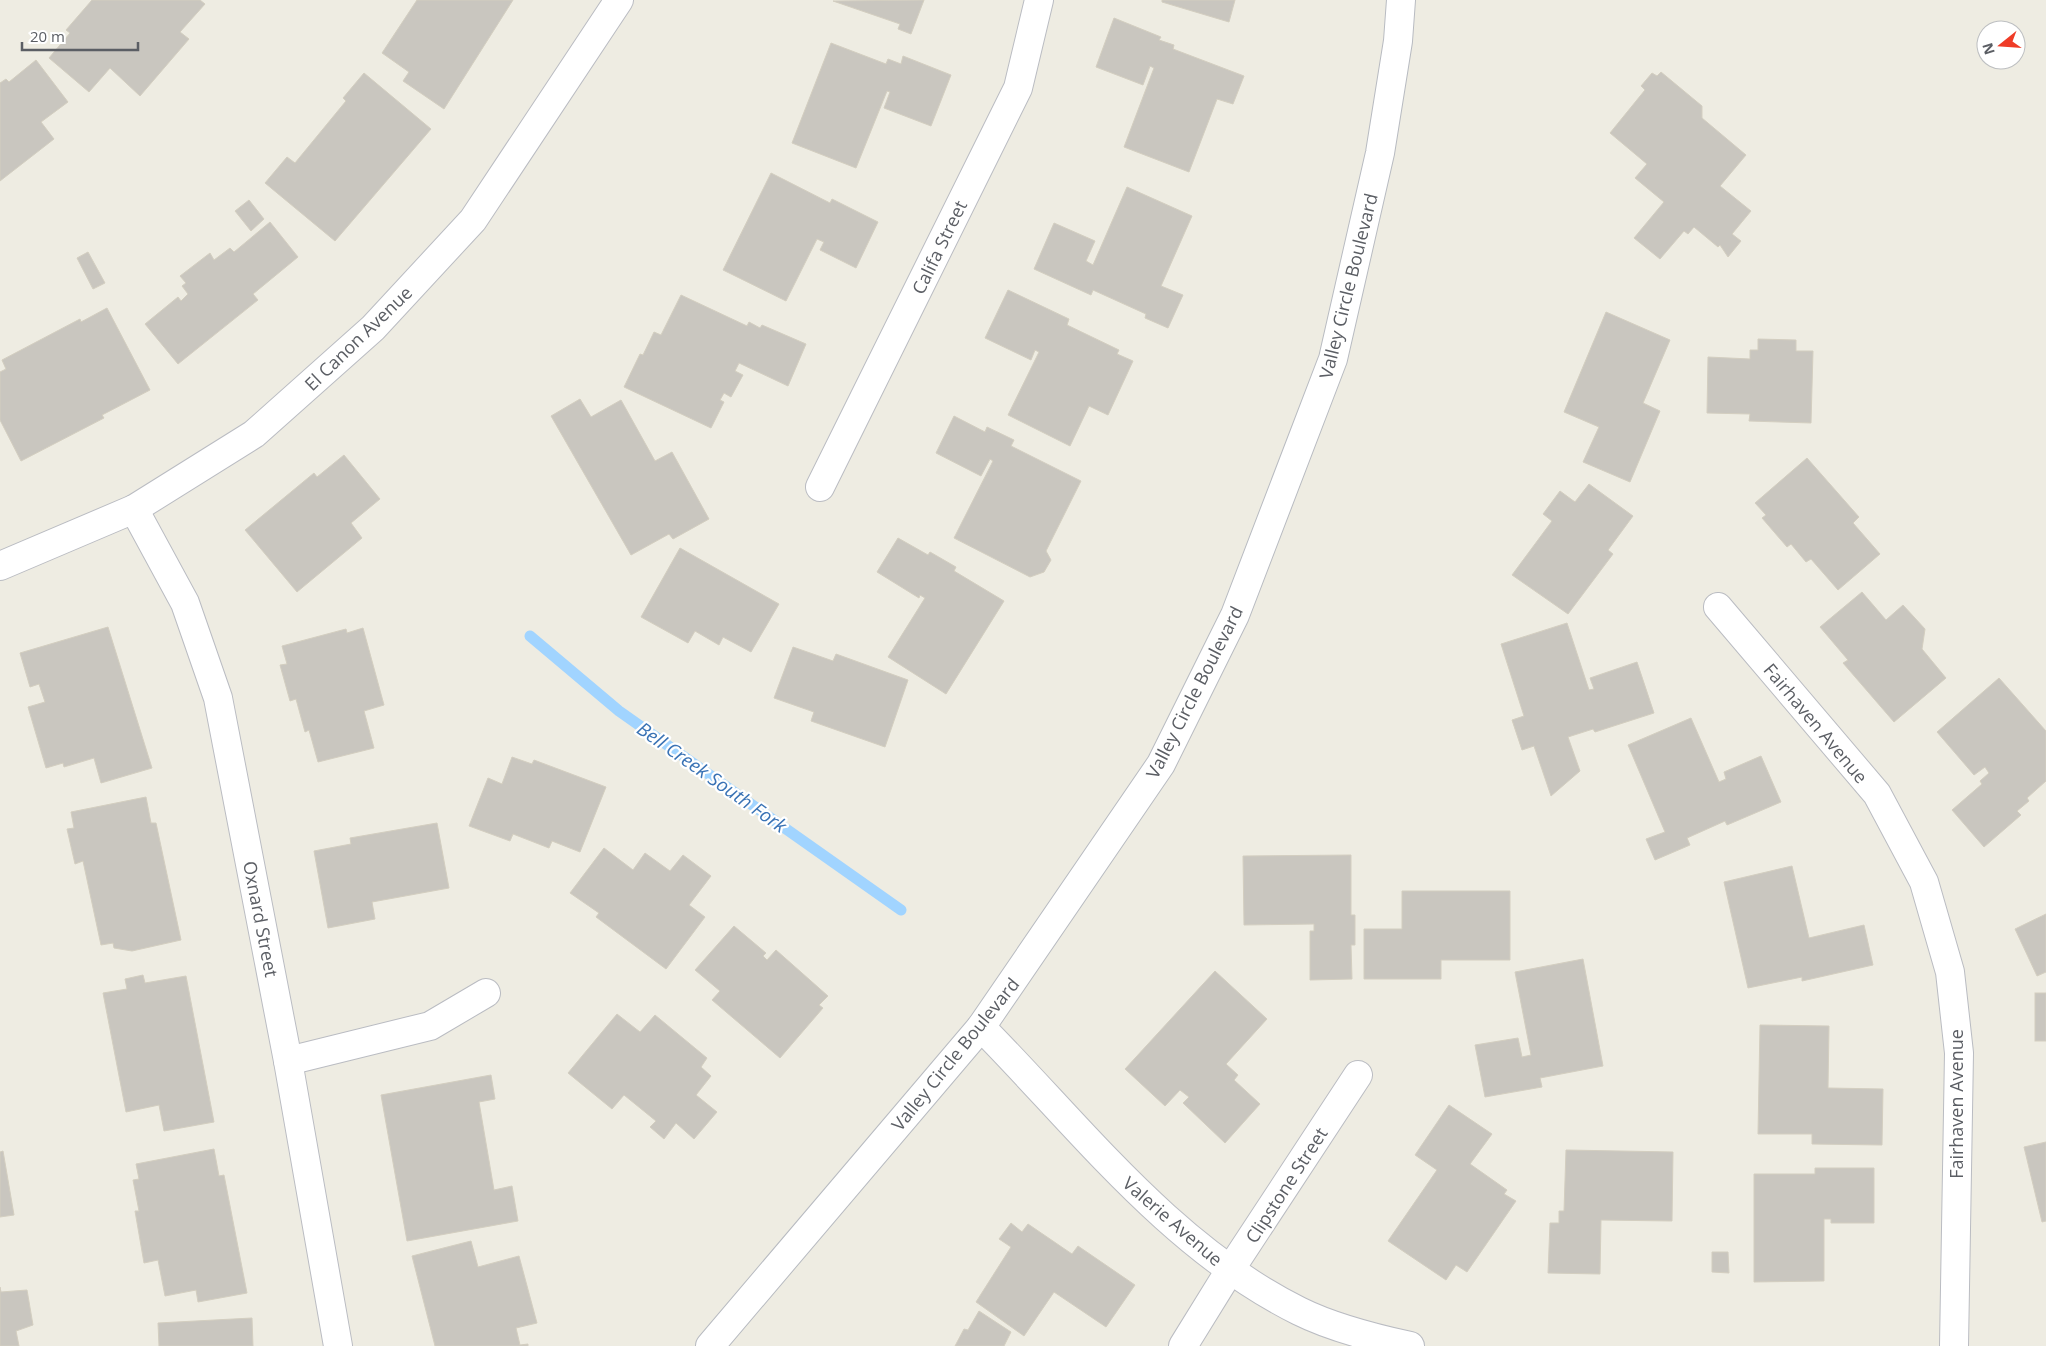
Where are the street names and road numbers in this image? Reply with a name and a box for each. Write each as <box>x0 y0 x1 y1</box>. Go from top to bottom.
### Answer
street label: Valley Circle Boulevard <box>1313 191 1383 381</box>
street label: Califa Street <box>906 196 972 298</box>
street label: El Canon Avenue <box>299 280 417 396</box>
street label: Valley Circle Boulevard <box>1140 602 1248 782</box>
street label: Fairhaven Avenue <box>1759 658 1873 788</box>
street label: Oxnard Street <box>238 859 284 979</box>
street label: Valley Circle Boulevard <box>886 972 1024 1136</box>
street label: Fairhaven Avenue <box>1944 1029 1968 1179</box>
street label: Clipstone Street <box>1240 1123 1332 1247</box>
street label: Valerie Avenue <box>1118 1171 1228 1271</box>

